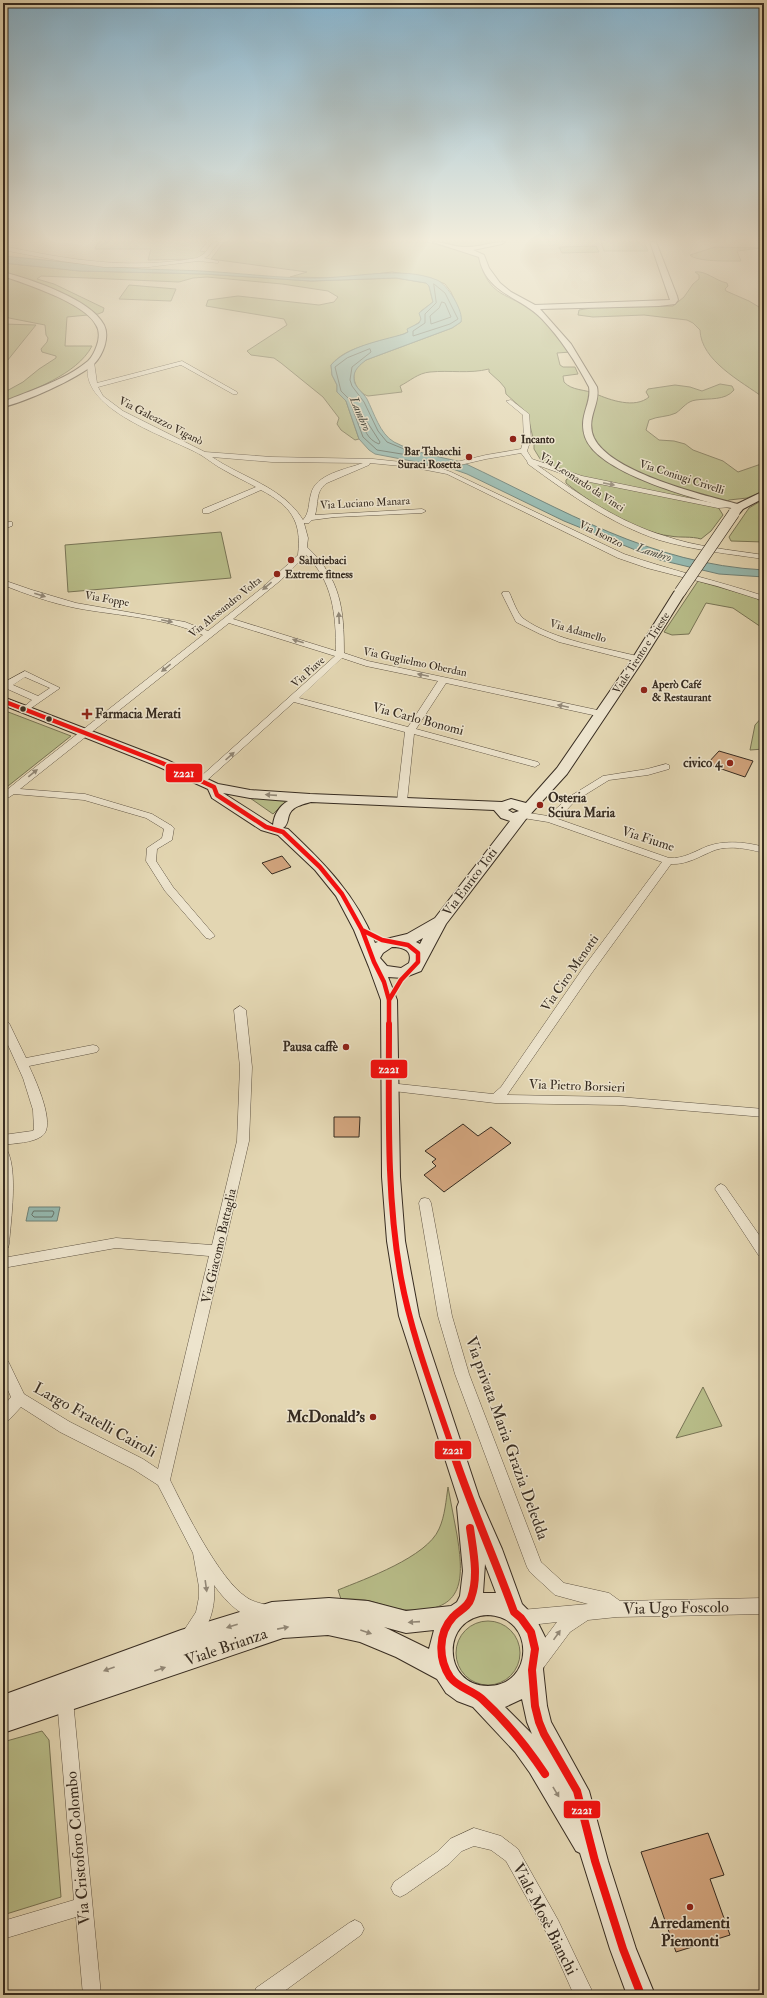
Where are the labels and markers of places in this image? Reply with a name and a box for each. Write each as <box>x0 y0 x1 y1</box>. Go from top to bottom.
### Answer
place label: Incanto <box>521 433 555 446</box>
marker: Incanto <box>508 434 518 444</box>
place label: Bar Tabacchi Suraci Rosetta <box>398 445 461 471</box>
marker: Bar Tabacchi Suraci Rosetta <box>464 452 474 462</box>
place label: Salutiebaci <box>299 554 346 567</box>
marker: Salutiebaci <box>286 555 296 565</box>
place label: Extreme fitness <box>285 568 353 581</box>
marker: Extreme fitness <box>272 569 282 579</box>
place label: Aperò Café & Restaurant <box>651 678 712 704</box>
marker: Aperò Café & Restaurant <box>639 685 649 695</box>
unlabelled marker <box>18 704 28 714</box>
place label: Farmacia Merati <box>95 706 181 722</box>
marker: Farmacia Merati <box>82 709 92 719</box>
unlabelled marker <box>44 714 54 724</box>
place label: civico 4 <box>683 755 723 771</box>
marker: civico 4 <box>725 758 735 768</box>
place label: Osteria Sciura Maria <box>548 790 616 821</box>
marker: Osteria Sciura Maria <box>535 800 545 810</box>
place label: Pausa caffè <box>283 1039 339 1055</box>
marker: Pausa caffè <box>341 1042 351 1052</box>
place label: McDonald's <box>286 1407 366 1427</box>
marker: McDonald's <box>368 1412 378 1422</box>
marker: Arredamenti Piemonti <box>685 1902 695 1912</box>
place label: Arredamenti Piemonti <box>649 1913 731 1951</box>

